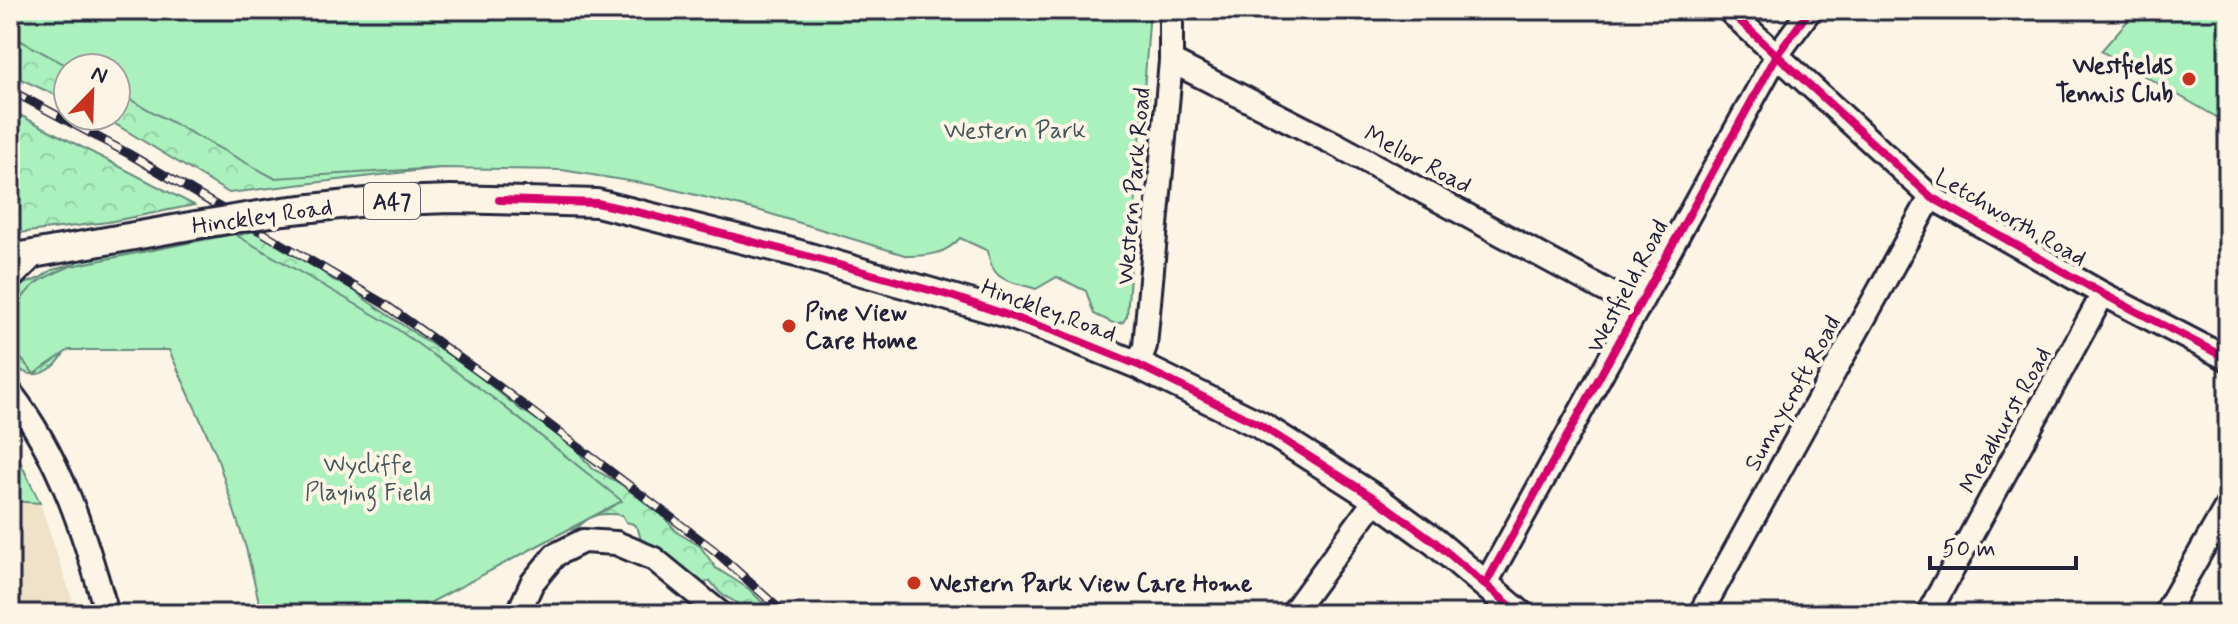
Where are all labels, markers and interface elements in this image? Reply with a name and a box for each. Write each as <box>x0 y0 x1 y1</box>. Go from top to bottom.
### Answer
place label: Westfields Tennis Club <box>2055 51 2174 110</box>
north arrow <box>52 52 132 132</box>
text: N <box>87 60 111 91</box>
marker: Westfields Tennis Club <box>2180 70 2198 88</box>
street label: Western Park Road <box>1110 86 1159 286</box>
park label: Western Park <box>944 116 1086 147</box>
street label: Mellor Road <box>1358 119 1476 202</box>
street label: Letchworth Road <box>1929 162 2092 274</box>
road number: A47 <box>364 183 420 219</box>
street label: Hinckley Road <box>190 192 335 243</box>
street label: Westfield Road <box>1580 215 1676 359</box>
street label: Hinckley Road <box>977 273 1120 350</box>
place label: Pine View Care Home <box>805 298 918 357</box>
street label: Sunnycroft Road <box>1738 311 1849 477</box>
marker: Pine View Care Home <box>780 317 798 335</box>
street label: Meadhurst Road <box>1953 342 2059 499</box>
park label: Wycliffe Playing Field <box>305 450 431 512</box>
scale bar <box>1930 520 2076 570</box>
text: 50 m <box>1942 534 1996 565</box>
place label: Western Park View Care Home <box>929 569 1253 600</box>
marker: Western Park View Care Home <box>905 574 923 592</box>

